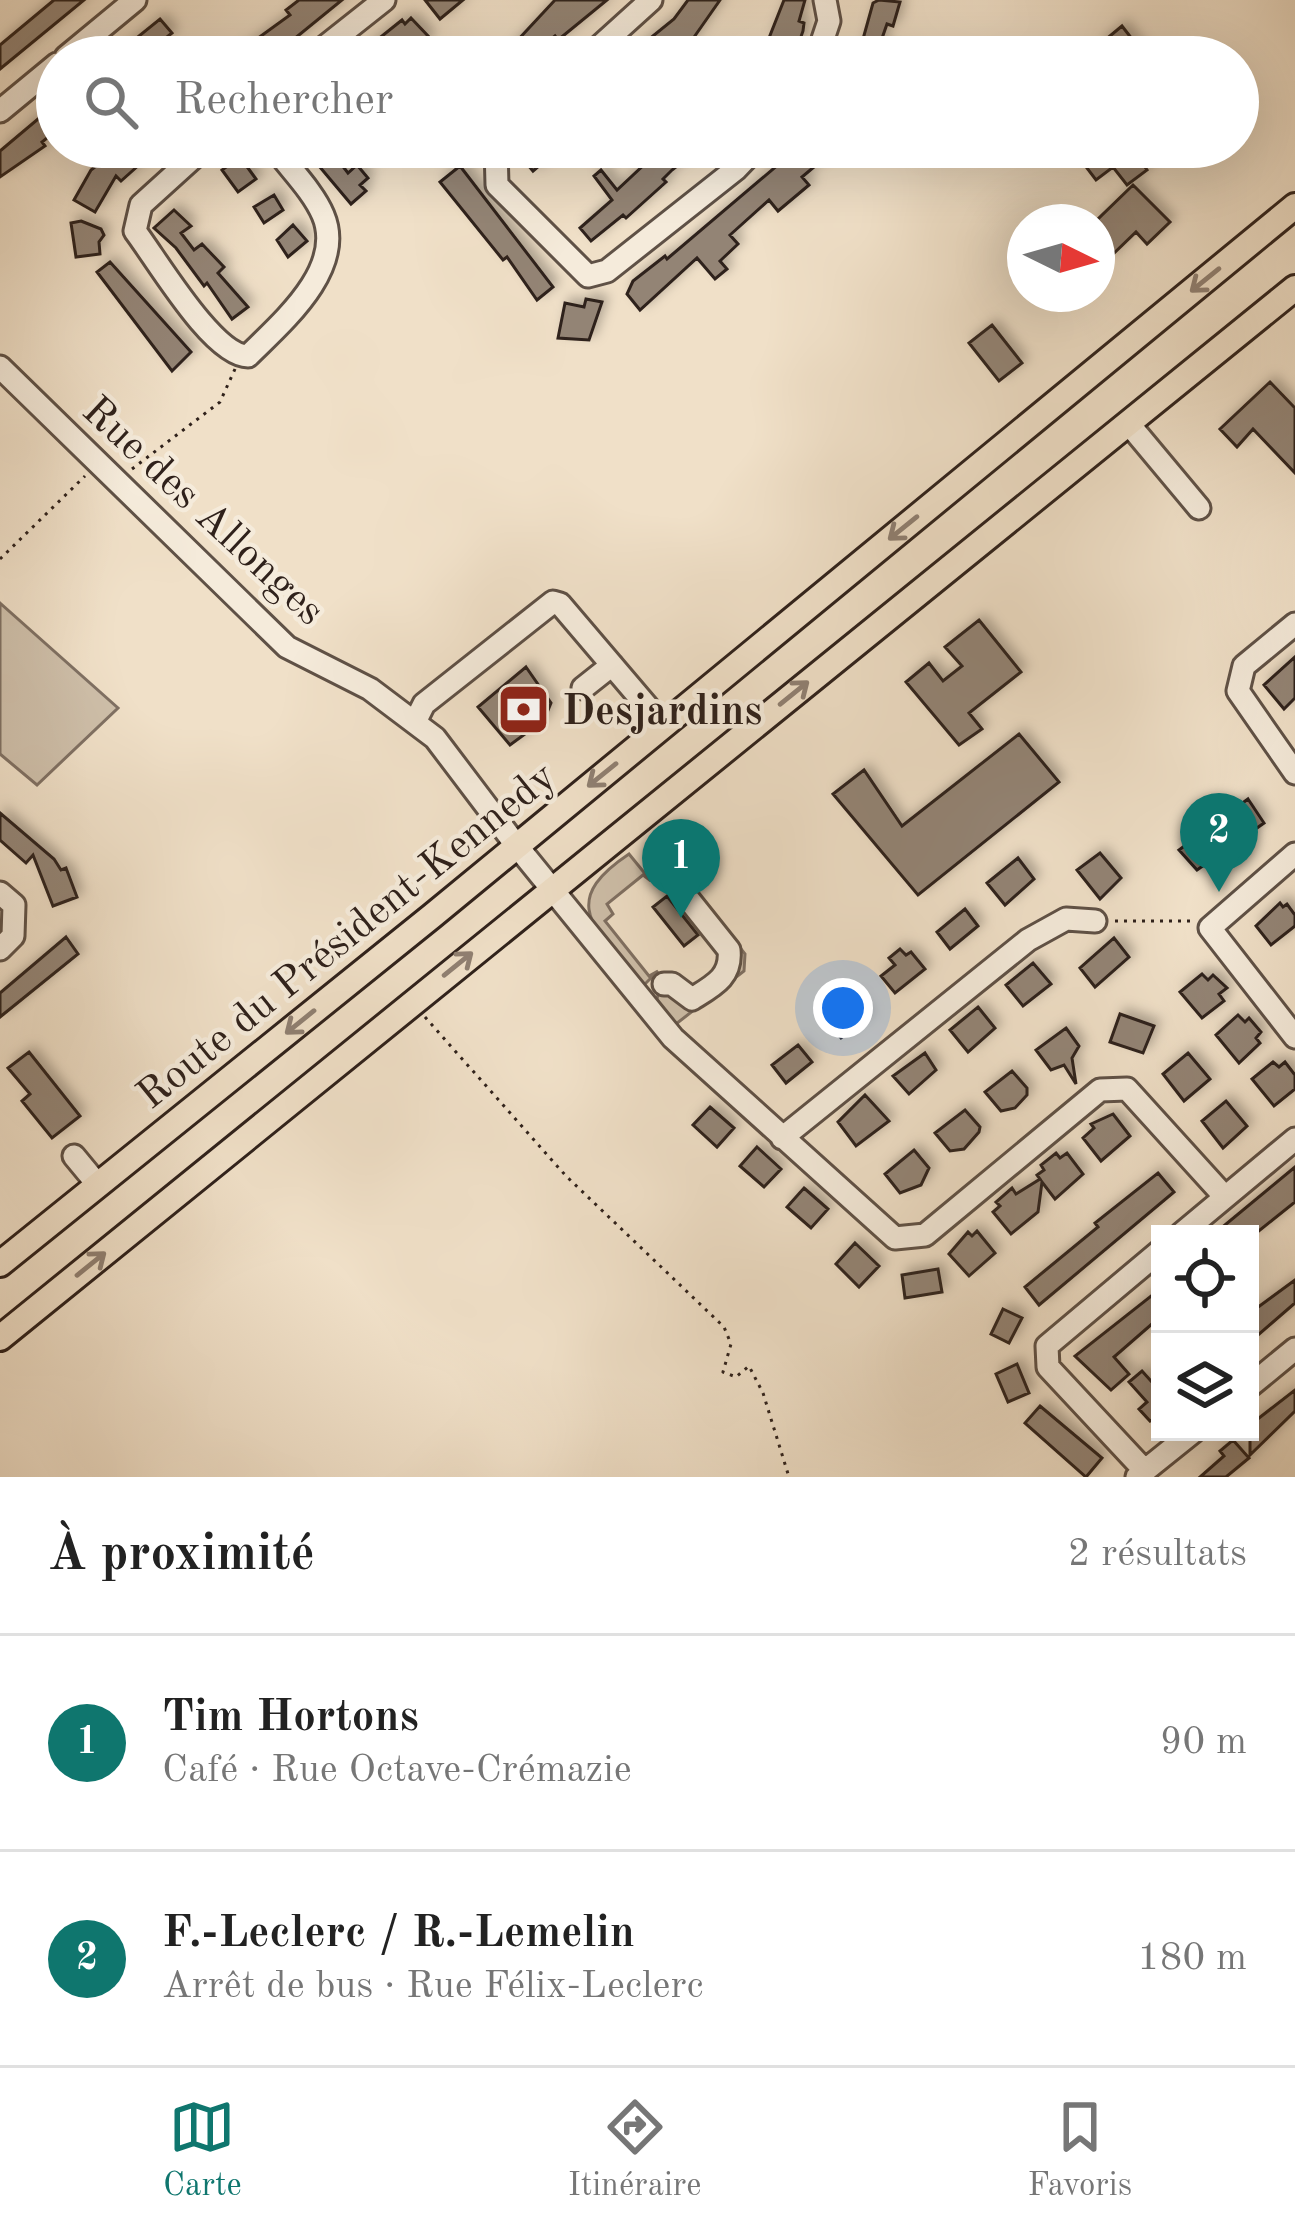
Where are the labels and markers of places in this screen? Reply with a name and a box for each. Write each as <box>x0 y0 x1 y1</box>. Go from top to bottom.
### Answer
bank icon: Desjardins <box>495 681 551 737</box>
place label: Desjardins <box>562 692 762 734</box>
pin: 2 <box>1180 793 1258 892</box>
pin: 1 <box>642 819 720 918</box>

